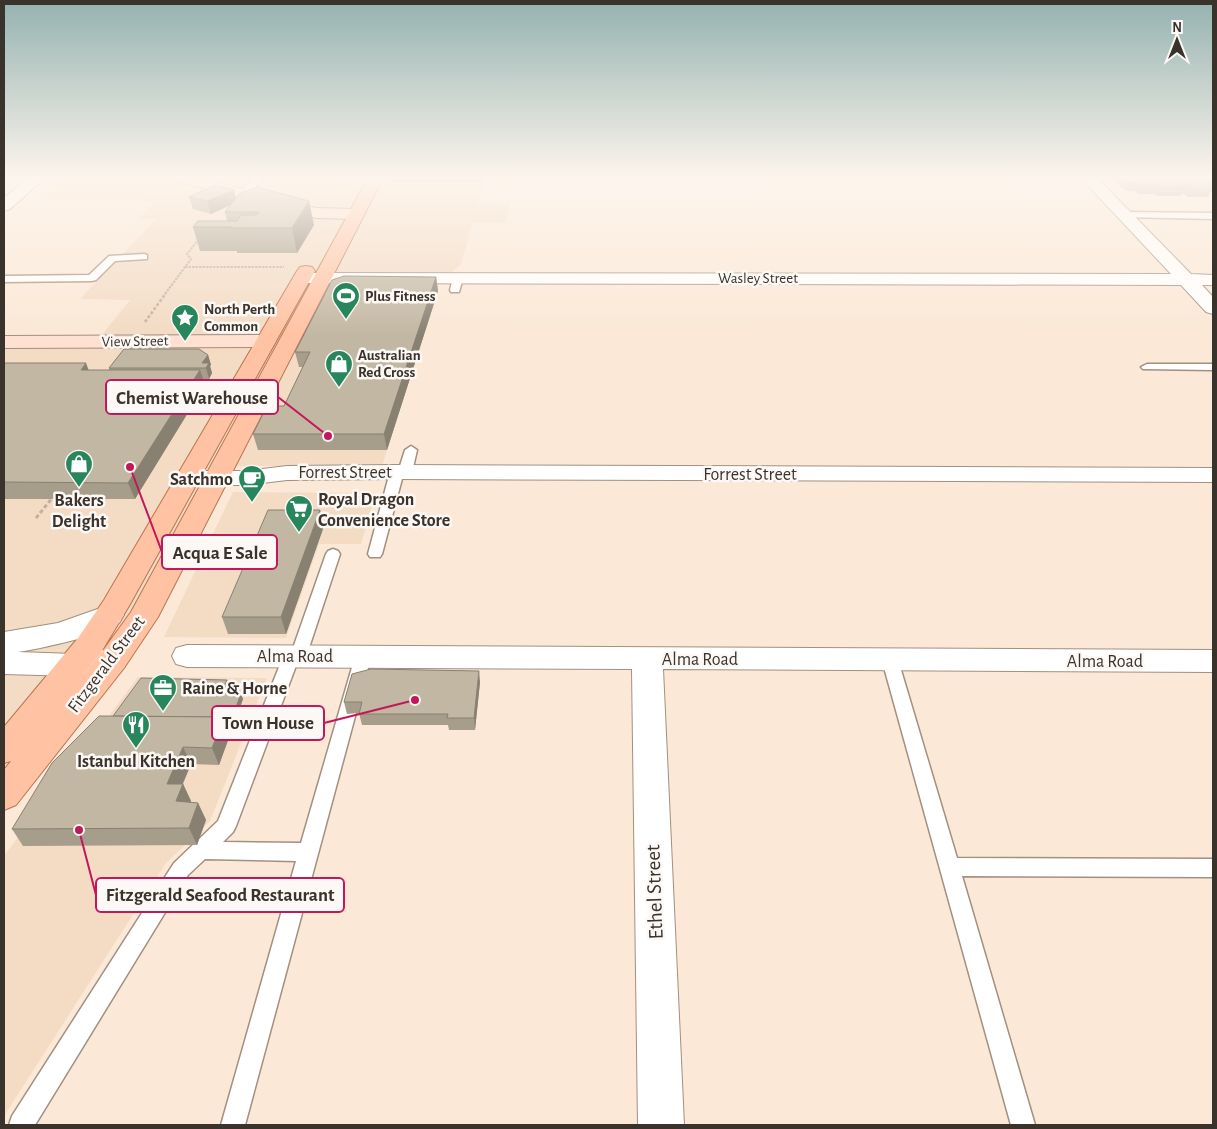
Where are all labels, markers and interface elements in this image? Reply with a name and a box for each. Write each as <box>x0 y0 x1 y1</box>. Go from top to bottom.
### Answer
north arrow <box>1152 15 1202 65</box>
text: N <box>1172 21 1182 35</box>
street label: Wasley Street <box>718 271 798 286</box>
sports icon: Plus Fitness <box>331 281 361 320</box>
place label: Plus Fitness <box>365 289 436 304</box>
place label: North Perth Common <box>204 302 275 334</box>
place icon: North Perth Common <box>170 303 200 342</box>
street label: View Street <box>101 333 169 350</box>
place label: Australian Red Cross <box>358 348 421 380</box>
shop icon: Australian Red Cross <box>324 349 354 388</box>
callout: Chemist Warehouse <box>106 380 278 414</box>
text: Chemist Warehouse <box>116 389 268 408</box>
shop icon: Bakers Delight <box>64 449 94 488</box>
cafe icon: Satchmo <box>237 464 267 503</box>
street label: Forrest Street <box>298 464 392 482</box>
street label: Forrest Street <box>703 466 797 484</box>
place label: Satchmo <box>170 471 233 489</box>
place label: Royal Dragon Convenience Store <box>318 491 450 530</box>
place label: Bakers Delight <box>52 492 106 531</box>
supermarket icon: Royal Dragon Convenience Store <box>284 494 314 533</box>
callout: Acqua E Sale <box>162 535 277 569</box>
text: Acqua E Sale <box>173 544 268 563</box>
street label: Fitzgerald Street <box>65 613 149 716</box>
street label: Alma Road <box>257 648 333 666</box>
street label: Alma Road <box>662 651 738 669</box>
street label: Alma Road <box>1067 653 1143 671</box>
office icon: Raine & Horne <box>148 673 178 712</box>
place label: Raine & Horne <box>182 680 287 698</box>
callout: Town House <box>212 706 324 740</box>
restaurant icon: Istanbul Kitchen <box>121 710 151 749</box>
text: Town House <box>222 714 314 733</box>
place label: Istanbul Kitchen <box>77 753 195 771</box>
street label: Ethel Street <box>642 844 667 940</box>
callout: Fitzgerald Seafood Restaurant <box>96 878 344 912</box>
text: Fitzgerald Seafood Restaurant <box>106 886 335 905</box>

